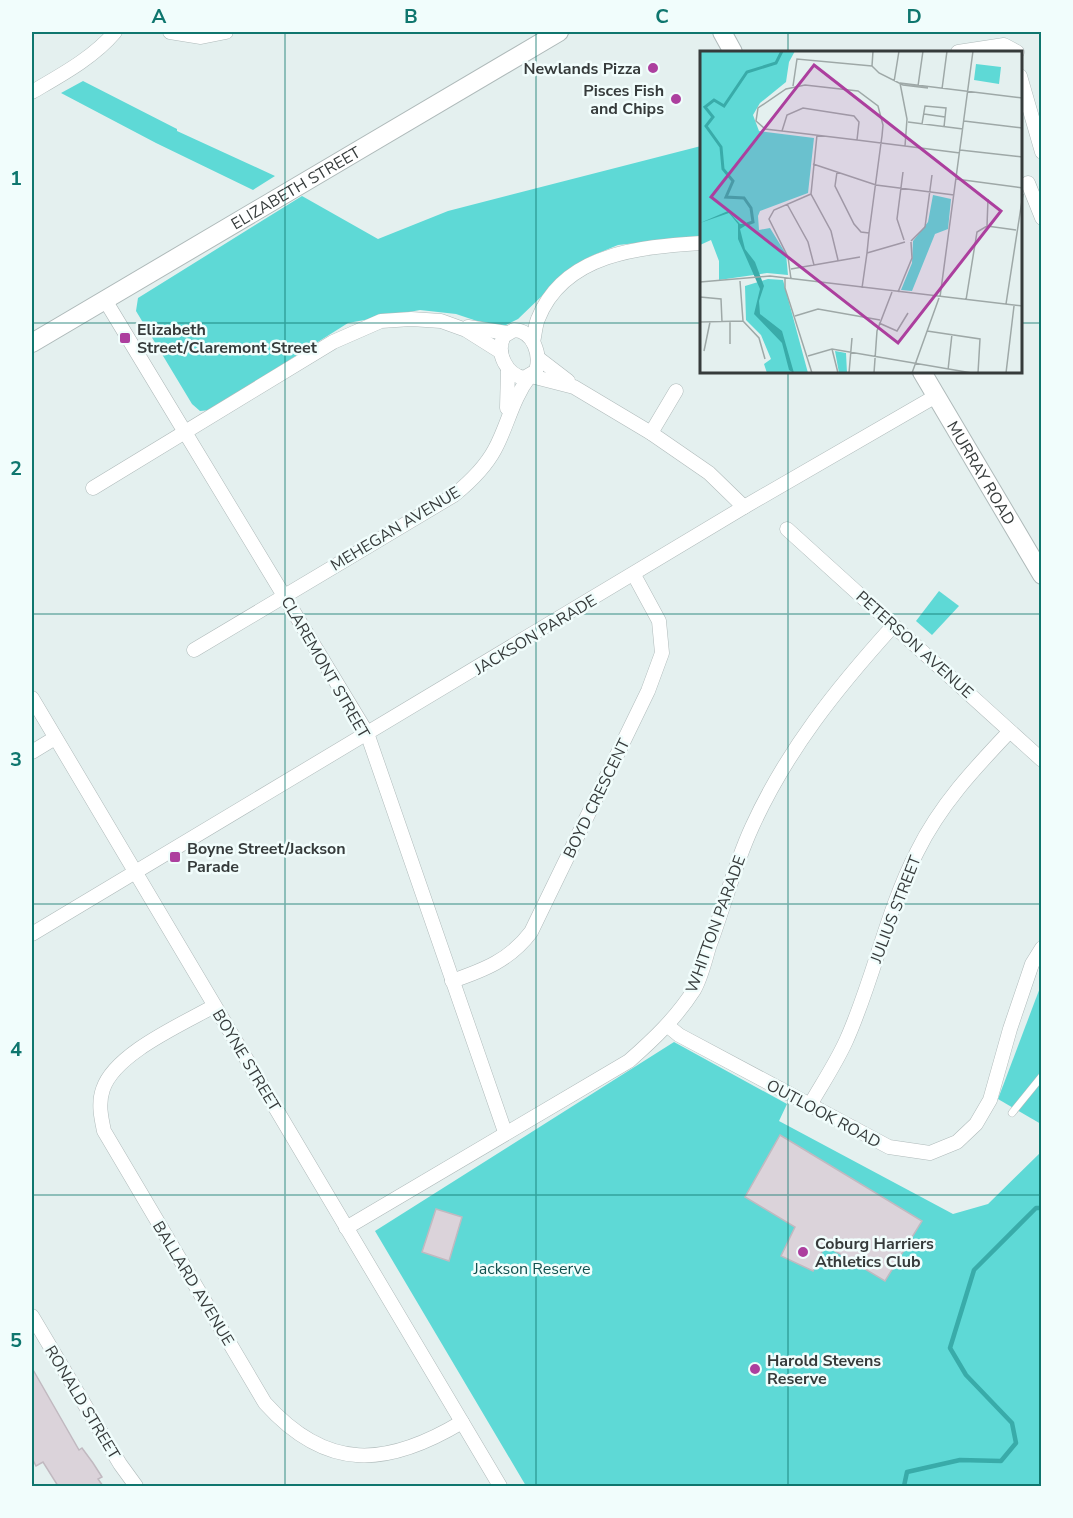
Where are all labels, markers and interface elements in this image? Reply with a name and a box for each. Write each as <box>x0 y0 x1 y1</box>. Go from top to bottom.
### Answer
text: A <box>152 3 167 30</box>
text: B <box>404 3 418 30</box>
text: C <box>655 3 669 30</box>
text: D <box>906 3 922 30</box>
inset map <box>700 51 1022 374</box>
place label: Newlands Pizza <box>524 58 641 80</box>
marker: Newlands Pizza <box>646 61 660 75</box>
place label: Pisces Fish and Chips <box>583 80 664 120</box>
marker: Pisces Fish and Chips <box>669 92 683 106</box>
street label: ELIZABETH STREET <box>227 141 365 235</box>
text: 1 <box>10 165 22 192</box>
place label: Elizabeth Street/Claremont Street <box>137 319 318 359</box>
marker: Elizabeth Street/Claremont Street <box>118 331 132 345</box>
street label: MURRAY ROAD <box>941 417 1020 529</box>
text: 2 <box>10 455 22 482</box>
street label: MEHEGAN AVENUE <box>327 481 464 576</box>
street label: PETERSON AVENUE <box>851 586 978 703</box>
street label: JACKSON PARADE <box>469 590 601 681</box>
street label: CLAREMONT STREET <box>276 593 375 743</box>
street label: BOYD CRESCENT <box>558 735 635 862</box>
text: 3 <box>10 746 22 773</box>
place label: Boyne Street/Jackson Parade <box>187 838 346 878</box>
marker: Boyne Street/Jackson Parade <box>168 850 182 864</box>
street label: JULIUS STREET <box>865 852 927 967</box>
street label: WHITTON PARADE <box>681 853 751 996</box>
street label: BOYNE STREET <box>207 1005 285 1116</box>
text: 4 <box>10 1036 22 1063</box>
street label: OUTLOOK ROAD <box>762 1074 885 1153</box>
street label: BALLARD AVENUE <box>147 1217 239 1350</box>
place label: Coburg Harriers Athletics Club <box>815 1233 934 1273</box>
marker: Coburg Harriers Athletics Club <box>796 1245 810 1259</box>
park label: Jackson Reserve <box>473 1258 590 1280</box>
text: 5 <box>10 1327 22 1354</box>
street label: RONALD STREET <box>39 1342 125 1464</box>
place label: Harold Stevens Reserve <box>767 1350 881 1390</box>
marker: Harold Stevens Reserve <box>748 1362 762 1376</box>

